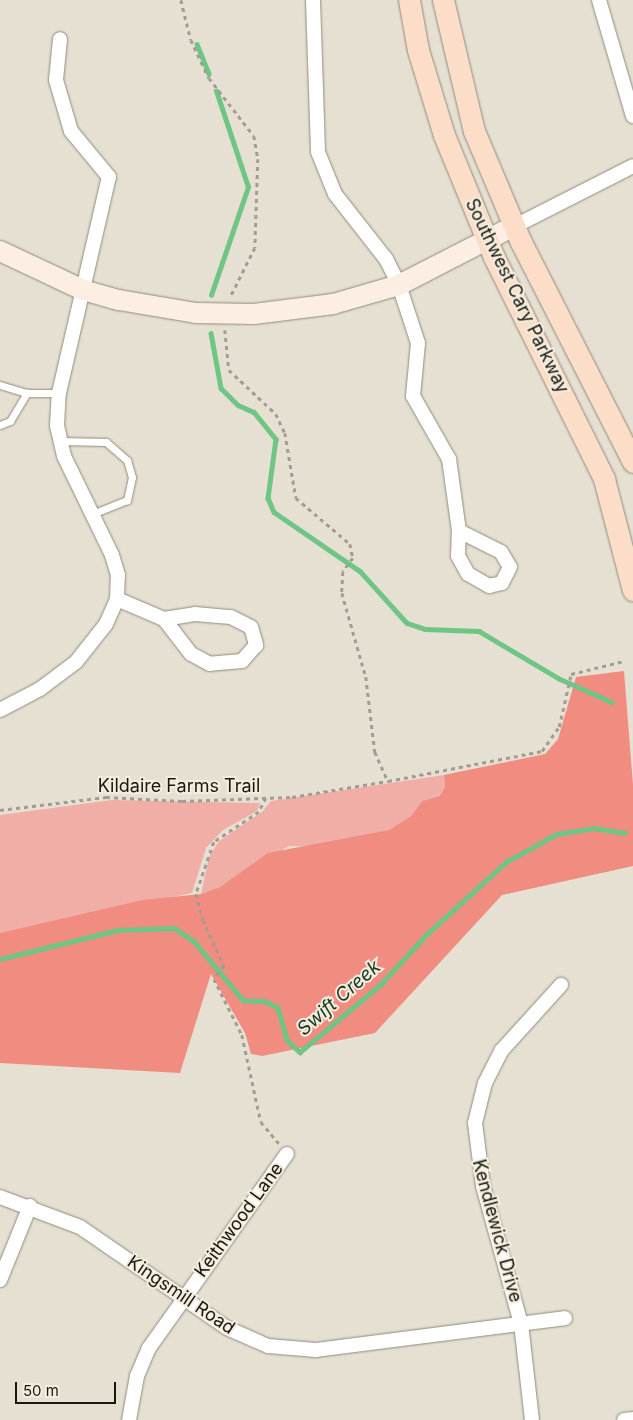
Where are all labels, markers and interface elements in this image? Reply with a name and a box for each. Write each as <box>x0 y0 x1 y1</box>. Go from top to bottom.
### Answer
street label: Southwest Cary Parkway <box>460 195 574 397</box>
street label: Kildaire Farms Trail <box>98 775 260 797</box>
water label: Swift Creek <box>293 955 385 1041</box>
street label: Kendlewick Drive <box>468 1157 526 1305</box>
street label: Keithwood Lane <box>190 1159 288 1281</box>
street label: Kingsmill Road <box>123 1251 239 1339</box>
scale bar <box>18 1372 119 1404</box>
text: 50 m <box>23 1381 59 1400</box>

